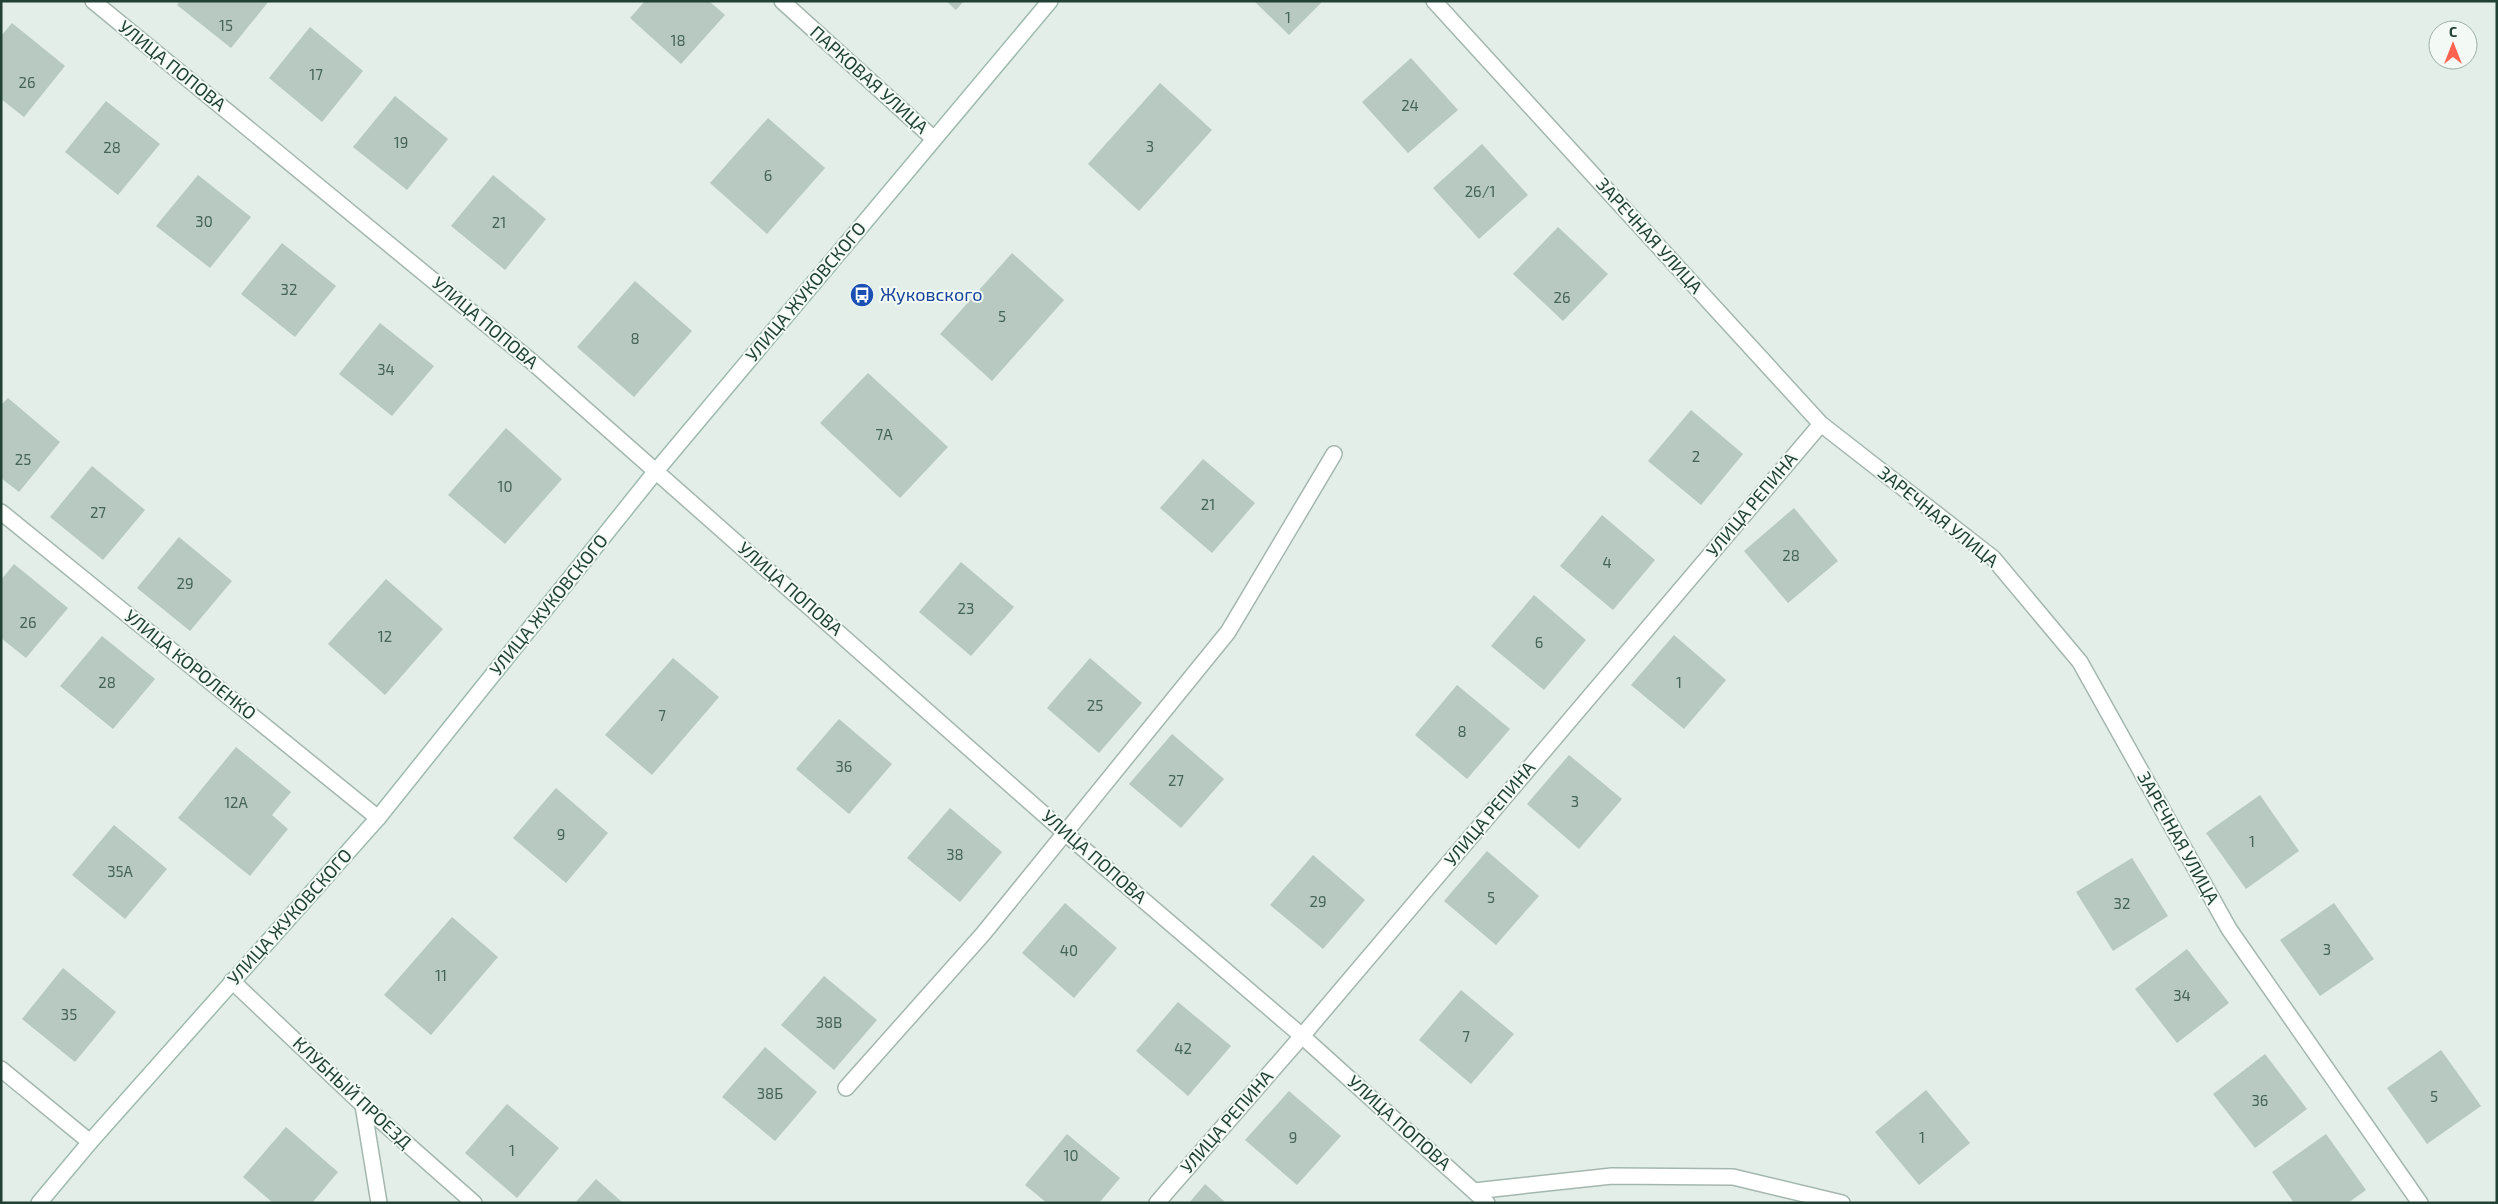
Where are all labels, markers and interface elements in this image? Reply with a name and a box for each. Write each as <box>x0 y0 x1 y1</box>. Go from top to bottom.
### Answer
house number: 1 <box>1285 8 1291 26</box>
street label: УЛИЦА ПОПОВА <box>115 15 231 116</box>
house number: 15 <box>219 16 233 34</box>
north arrow <box>2428 20 2478 70</box>
street label: ПАРКОВАЯ УЛИЦА <box>806 21 934 139</box>
text: С <box>2449 23 2457 40</box>
house number: 18 <box>670 31 686 49</box>
house number: 17 <box>309 65 323 83</box>
house number: 26 <box>18 73 36 91</box>
house number: 24 <box>1401 96 1419 114</box>
house number: 19 <box>394 133 408 151</box>
house number: 3 <box>1146 137 1154 155</box>
house number: 28 <box>103 138 121 156</box>
house number: 6 <box>764 166 772 184</box>
street label: ЗАРЕЧНАЯ УЛИЦА <box>1592 173 1708 298</box>
house number: 26/1 <box>1465 182 1495 200</box>
house number: 30 <box>195 212 213 230</box>
house number: 21 <box>492 213 506 231</box>
street label: УЛИЦА ЖУКОВСКОГО <box>740 217 870 366</box>
street label: УЛИЦА ПОПОВА <box>428 271 544 373</box>
house number: 32 <box>281 280 297 298</box>
bus stop icon: Жуковского <box>849 282 875 308</box>
place label: Жуковского <box>880 283 983 305</box>
house number: 26 <box>1553 288 1571 306</box>
house number: 5 <box>998 307 1006 325</box>
house number: 8 <box>630 329 640 347</box>
house number: 34 <box>377 360 395 378</box>
house number: 7А <box>875 425 893 443</box>
house number: 2 <box>1692 447 1700 465</box>
street label: УЛИЦА РЕПИНА <box>1701 447 1802 561</box>
house number: 25 <box>15 450 31 468</box>
street label: ЗАРЕЧНАЯ УЛИЦА <box>1874 461 2004 572</box>
house number: 10 <box>497 477 513 495</box>
house number: 21 <box>1201 495 1215 513</box>
house number: 27 <box>90 503 106 521</box>
street label: УЛИЦА ЖУКОВСКОГО <box>484 529 612 679</box>
street label: УЛИЦА ПОПОВА <box>734 537 848 640</box>
house number: 28 <box>1782 546 1800 564</box>
house number: 4 <box>1602 553 1612 571</box>
house number: 29 <box>176 574 194 592</box>
house number: 23 <box>958 599 974 617</box>
street label: УЛИЦА КОРОЛЕНКО <box>120 604 261 724</box>
house number: 26 <box>19 613 37 631</box>
house number: 12 <box>378 627 392 645</box>
house number: 6 <box>1535 633 1543 651</box>
house number: 28 <box>98 673 116 691</box>
house number: 1 <box>1676 673 1682 691</box>
house number: 25 <box>1087 696 1103 714</box>
house number: 7 <box>658 706 666 724</box>
house number: 8 <box>1457 722 1467 740</box>
street label: УЛИЦА РЕПИНА <box>1439 756 1540 870</box>
house number: 36 <box>836 757 852 775</box>
street label: ЗАРЕЧНАЯ УЛИЦА <box>2133 767 2225 908</box>
house number: 27 <box>1168 771 1184 789</box>
house number: 3 <box>1571 792 1579 810</box>
house number: 12А <box>224 793 249 811</box>
street label: УЛИЦА ПОПОВА <box>1038 805 1152 908</box>
house number: 9 <box>557 825 565 843</box>
house number: 1 <box>2249 832 2255 850</box>
street label: УЛИЦА ЖУКОВСКОГО <box>222 844 356 989</box>
house number: 38 <box>946 845 964 863</box>
house number: 35А <box>107 862 134 880</box>
house number: 5 <box>1487 888 1495 906</box>
house number: 29 <box>1309 892 1327 910</box>
house number: 32 <box>2114 894 2130 912</box>
house number: 3 <box>2323 940 2331 958</box>
house number: 40 <box>1060 941 1078 959</box>
house number: 11 <box>435 966 447 984</box>
house number: 34 <box>2173 986 2191 1004</box>
house number: 35 <box>61 1005 77 1023</box>
house number: 38В <box>816 1013 842 1031</box>
house number: 7 <box>1462 1027 1470 1045</box>
street label: КЛУБНЫЙ ПРОЕЗД <box>289 1032 417 1153</box>
house number: 42 <box>1174 1039 1192 1057</box>
street label: УЛИЦА РЕПИНА <box>1175 1065 1278 1177</box>
street label: УЛИЦА ПОПОВА <box>1343 1070 1457 1175</box>
house number: 38Б <box>757 1084 783 1102</box>
house number: 5 <box>2430 1087 2438 1105</box>
house number: 36 <box>2252 1091 2268 1109</box>
house number: 9 <box>1289 1128 1297 1146</box>
house number: 1 <box>1919 1128 1925 1146</box>
house number: 1 <box>509 1141 515 1159</box>
house number: 10 <box>1063 1146 1079 1164</box>

